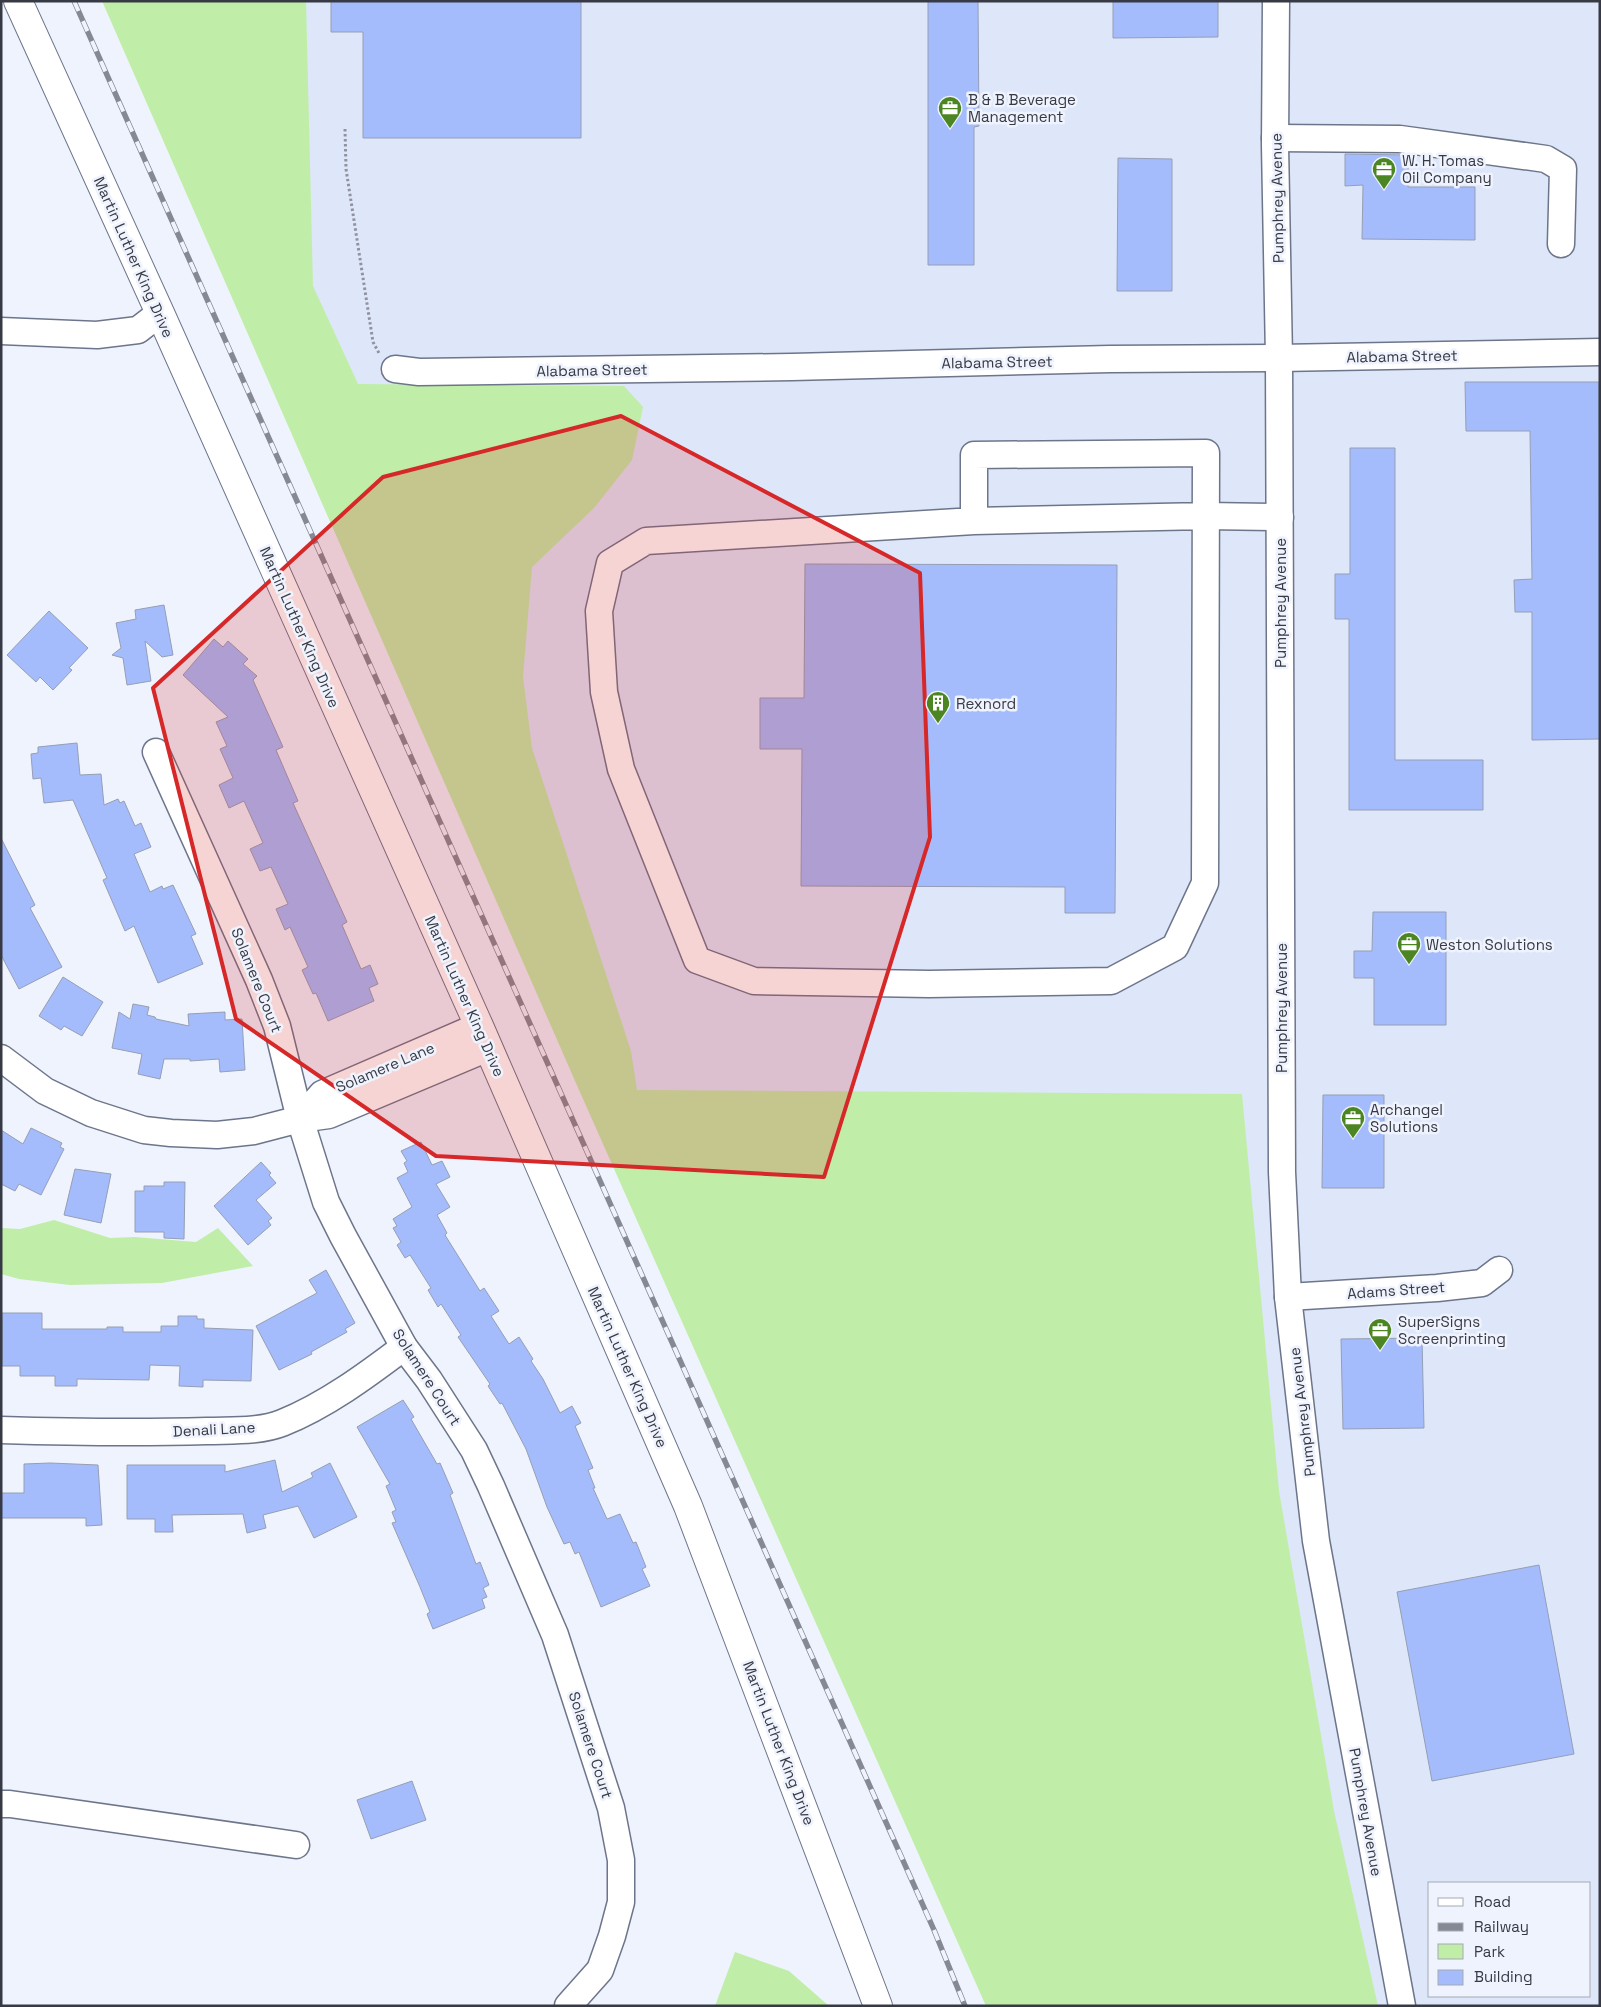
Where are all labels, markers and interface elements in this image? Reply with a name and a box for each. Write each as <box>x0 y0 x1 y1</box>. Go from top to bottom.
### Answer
place label: B & B Beverage Management <box>968 90 1076 126</box>
office icon: B & B Beverage Management <box>937 95 963 129</box>
street label: Pumphrey Avenue <box>1266 133 1288 263</box>
place label: W. H. Tomas Oil Company <box>1402 151 1492 187</box>
office icon: W. H. Tomas Oil Company <box>1371 156 1397 190</box>
street label: Martin Luther King Drive <box>90 174 178 340</box>
street label: Alabama Street <box>1346 346 1458 366</box>
street label: Alabama Street <box>941 352 1053 372</box>
street label: Alabama Street <box>536 360 648 380</box>
street label: Pumphrey Avenue <box>1271 538 1290 668</box>
street label: Martin Luther King Drive <box>256 544 344 710</box>
building icon: Rexnord <box>925 690 951 724</box>
place label: Rexnord <box>956 694 1016 713</box>
street label: Martin Luther King Drive <box>421 913 509 1079</box>
street label: Solamere Court <box>227 925 287 1035</box>
office icon: Weston Solutions <box>1396 931 1422 965</box>
place label: Weston Solutions <box>1426 935 1553 954</box>
street label: Pumphrey Avenue <box>1272 943 1291 1073</box>
street label: Solamere Lane <box>333 1038 437 1096</box>
place label: Archangel Solutions <box>1370 1100 1443 1136</box>
office icon: Archangel Solutions <box>1340 1105 1366 1139</box>
street label: Adams Street <box>1346 1277 1446 1303</box>
street label: Martin Luther King Drive <box>584 1284 672 1450</box>
place label: SuperSigns Screenprinting <box>1398 1312 1506 1348</box>
office icon: SuperSigns Screenprinting <box>1367 1317 1393 1351</box>
street label: Solamere Court <box>389 1325 465 1429</box>
street label: Pumphrey Avenue <box>1285 1346 1319 1478</box>
street label: Denali Lane <box>172 1417 256 1441</box>
street label: Martin Luther King Drive <box>739 1658 819 1828</box>
street label: Solamere Court <box>565 1689 617 1801</box>
street label: Pumphrey Avenue <box>1345 1746 1387 1878</box>
legend <box>1428 1882 1591 1997</box>
text: Road <box>1474 1892 1511 1911</box>
text: Railway <box>1474 1917 1529 1936</box>
text: Park <box>1474 1942 1505 1961</box>
text: Building <box>1474 1967 1533 1986</box>

